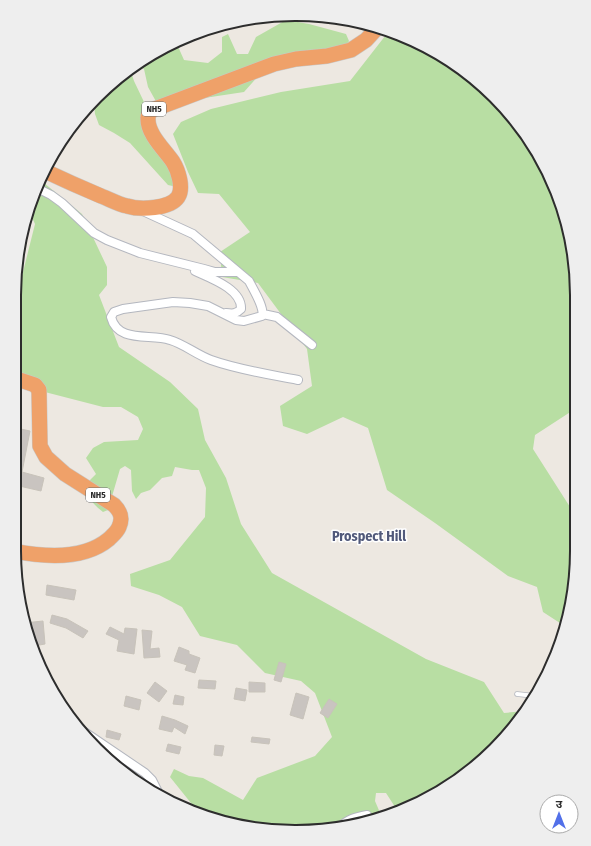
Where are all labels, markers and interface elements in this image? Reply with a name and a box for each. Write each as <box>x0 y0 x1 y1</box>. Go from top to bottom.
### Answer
road number: NH5 <box>142 102 166 116</box>
road number: NH5 <box>86 488 110 502</box>
district label: Prospect Hill <box>332 528 406 545</box>
north arrow <box>539 794 579 834</box>
text: उ <box>556 798 563 811</box>

